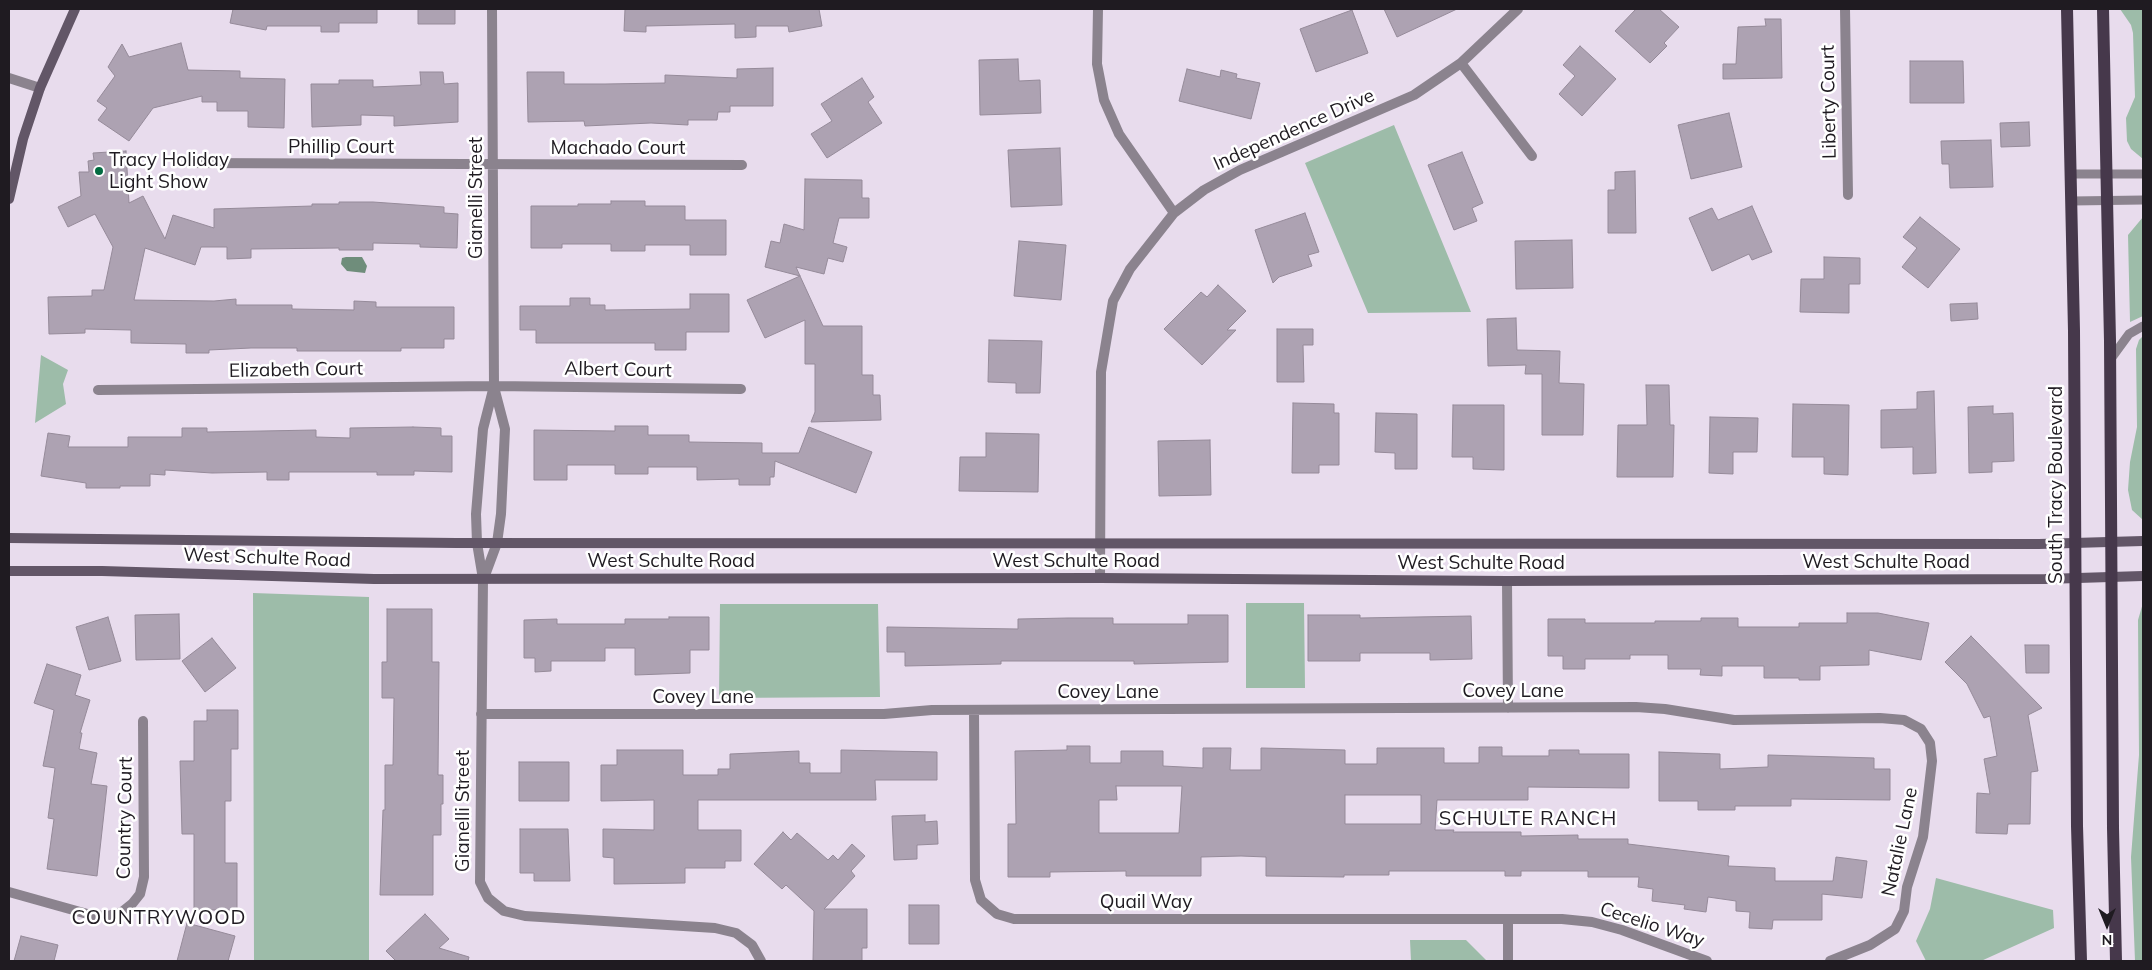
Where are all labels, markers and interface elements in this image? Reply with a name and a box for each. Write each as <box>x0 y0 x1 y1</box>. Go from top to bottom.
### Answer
street label: Liberty Court <box>1817 45 1841 159</box>
street label: Independence Drive <box>1210 84 1378 176</box>
street label: Phillip Court <box>288 136 394 158</box>
street label: Gianelli Street <box>465 137 487 259</box>
street label: Machado Court <box>550 137 686 159</box>
place label: Tracy Holiday Light Show <box>109 149 229 193</box>
marker: Tracy Holiday Light Show <box>93 165 105 177</box>
street label: Elizabeth Court <box>229 357 363 383</box>
street label: Albert Court <box>564 358 672 382</box>
street label: South Tracy Boulevard <box>2045 386 2067 584</box>
street label: West Schulte Road <box>183 544 351 572</box>
street label: West Schulte Road <box>587 550 755 572</box>
street label: West Schulte Road <box>992 550 1160 572</box>
street label: West Schulte Road <box>1802 551 1970 573</box>
street label: West Schulte Road <box>1397 552 1565 574</box>
street label: Covey Lane <box>1462 680 1564 702</box>
street label: Covey Lane <box>1057 681 1159 703</box>
street label: Covey Lane <box>652 686 754 708</box>
street label: Gianelli Street <box>452 750 474 872</box>
street label: Country Court <box>113 756 137 880</box>
street label: Natalie Lane <box>1877 785 1923 899</box>
district label: SCHULTE RANCH <box>1437 807 1619 831</box>
street label: Quail Way <box>1100 891 1192 913</box>
street label: Cecelio Way <box>1597 897 1707 953</box>
north arrow <box>2082 900 2132 950</box>
district label: COUNTRYWOOD <box>70 906 248 930</box>
text: N <box>2102 931 2112 949</box>

